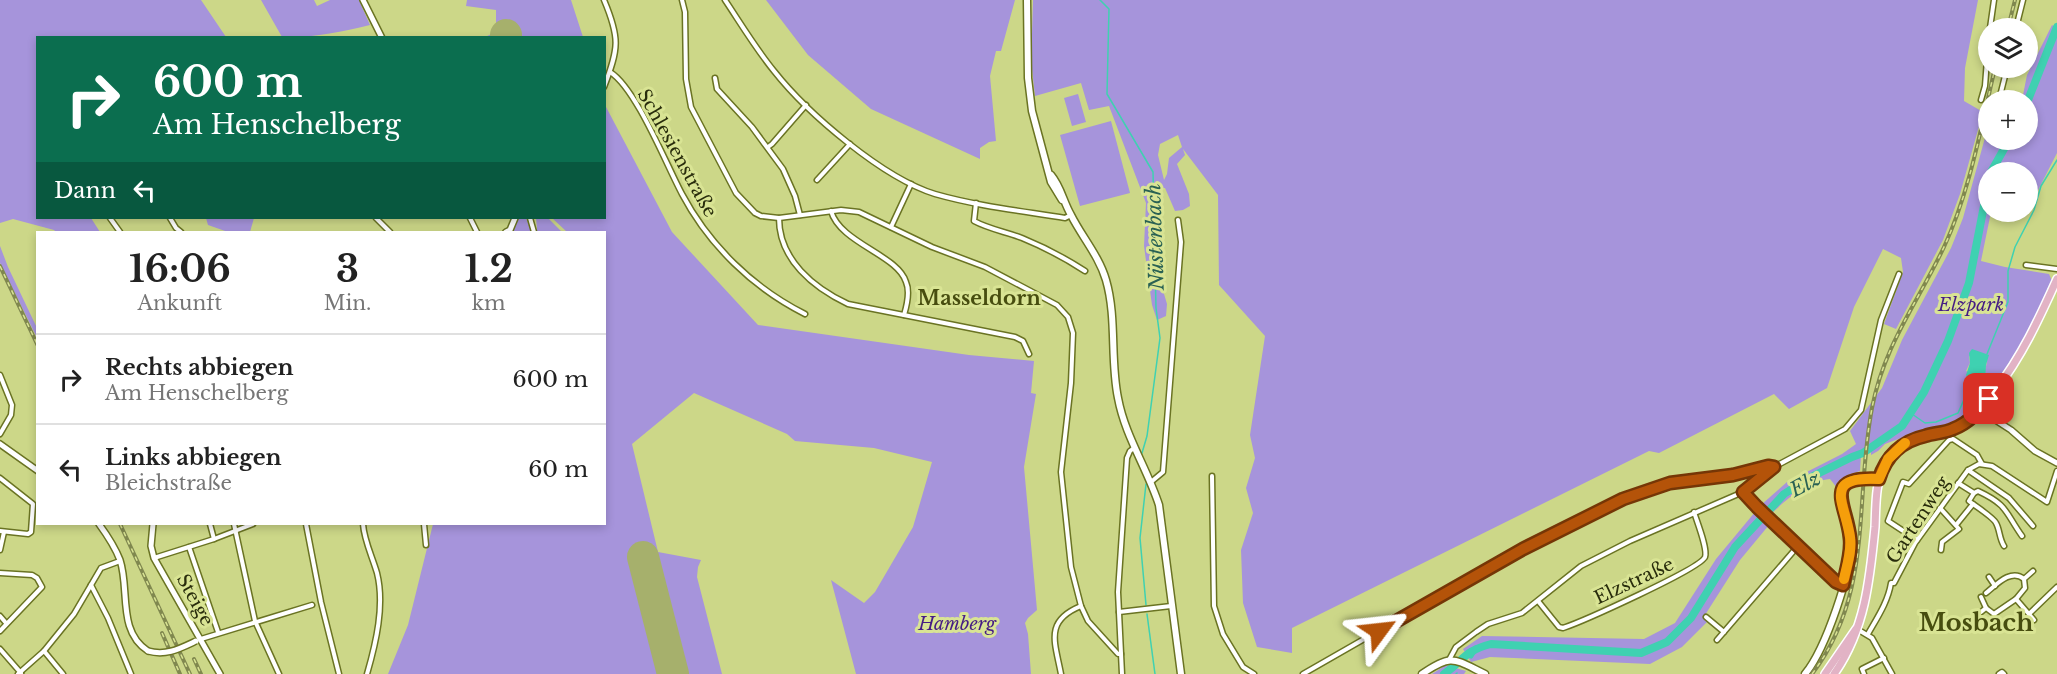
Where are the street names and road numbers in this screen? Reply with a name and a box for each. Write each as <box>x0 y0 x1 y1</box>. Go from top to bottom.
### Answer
street label: Schlesienstraße <box>633 85 721 221</box>
street label: Gartenweg <box>1882 472 1954 568</box>
street label: Elzstraße <box>1591 553 1677 609</box>
street label: Steige <box>172 570 218 630</box>

